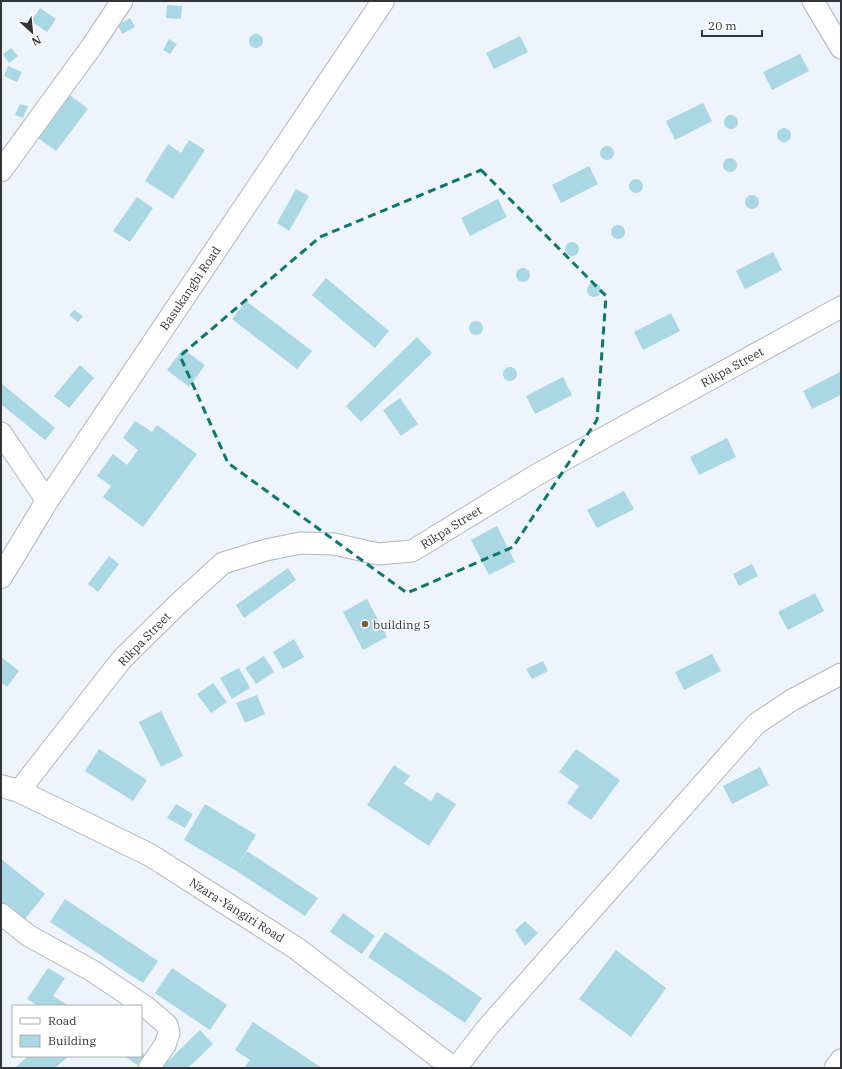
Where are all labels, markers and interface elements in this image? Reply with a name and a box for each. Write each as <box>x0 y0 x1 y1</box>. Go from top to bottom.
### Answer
north arrow <box>12 12 52 52</box>
scale bar <box>702 12 762 38</box>
text: 20 m <box>708 18 737 33</box>
text: N <box>29 33 44 49</box>
street label: Basukangbi Road <box>156 243 224 333</box>
street label: Rikpa Street <box>698 344 766 390</box>
street label: Rikpa Street <box>418 502 484 552</box>
street label: Rikpa Street <box>115 609 173 669</box>
place label: building 5 <box>373 617 430 632</box>
marker: building 5 <box>360 619 370 629</box>
street label: Nzara-Yangiri Road <box>187 875 287 945</box>
legend <box>12 1005 142 1057</box>
text: Road <box>48 1013 77 1028</box>
text: Building <box>48 1033 96 1048</box>

